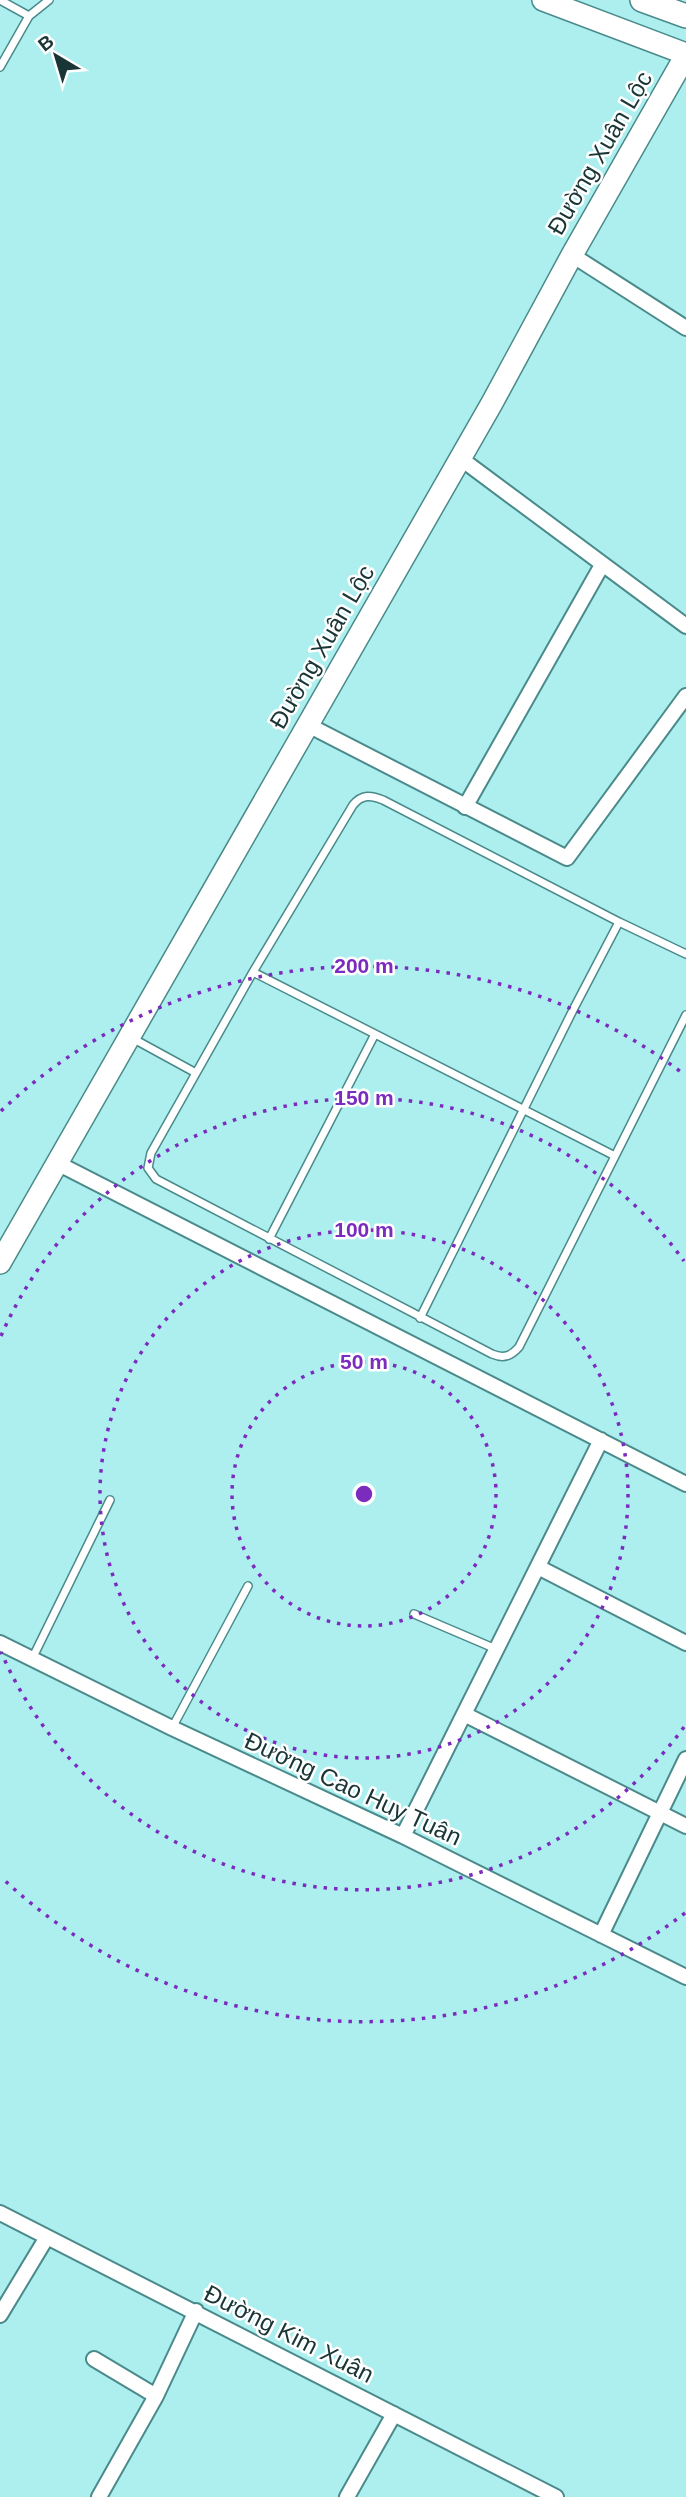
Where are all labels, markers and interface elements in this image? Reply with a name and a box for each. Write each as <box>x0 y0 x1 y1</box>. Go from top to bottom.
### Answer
north arrow <box>21 21 91 91</box>
text: B <box>34 30 58 55</box>
street label: Đường Xuân Lộc <box>542 66 657 239</box>
street label: Đường Xuân Lộc <box>264 560 379 733</box>
text: 200 m <box>334 954 394 977</box>
text: 150 m <box>334 1086 394 1109</box>
text: 100 m <box>334 1218 394 1241</box>
text: 50 m <box>340 1350 388 1373</box>
centre of rings <box>352 1482 376 1506</box>
street label: Đường Cao Huy Tuân <box>241 1726 466 1851</box>
street label: Đường Kim Xuân <box>200 2279 378 2388</box>

